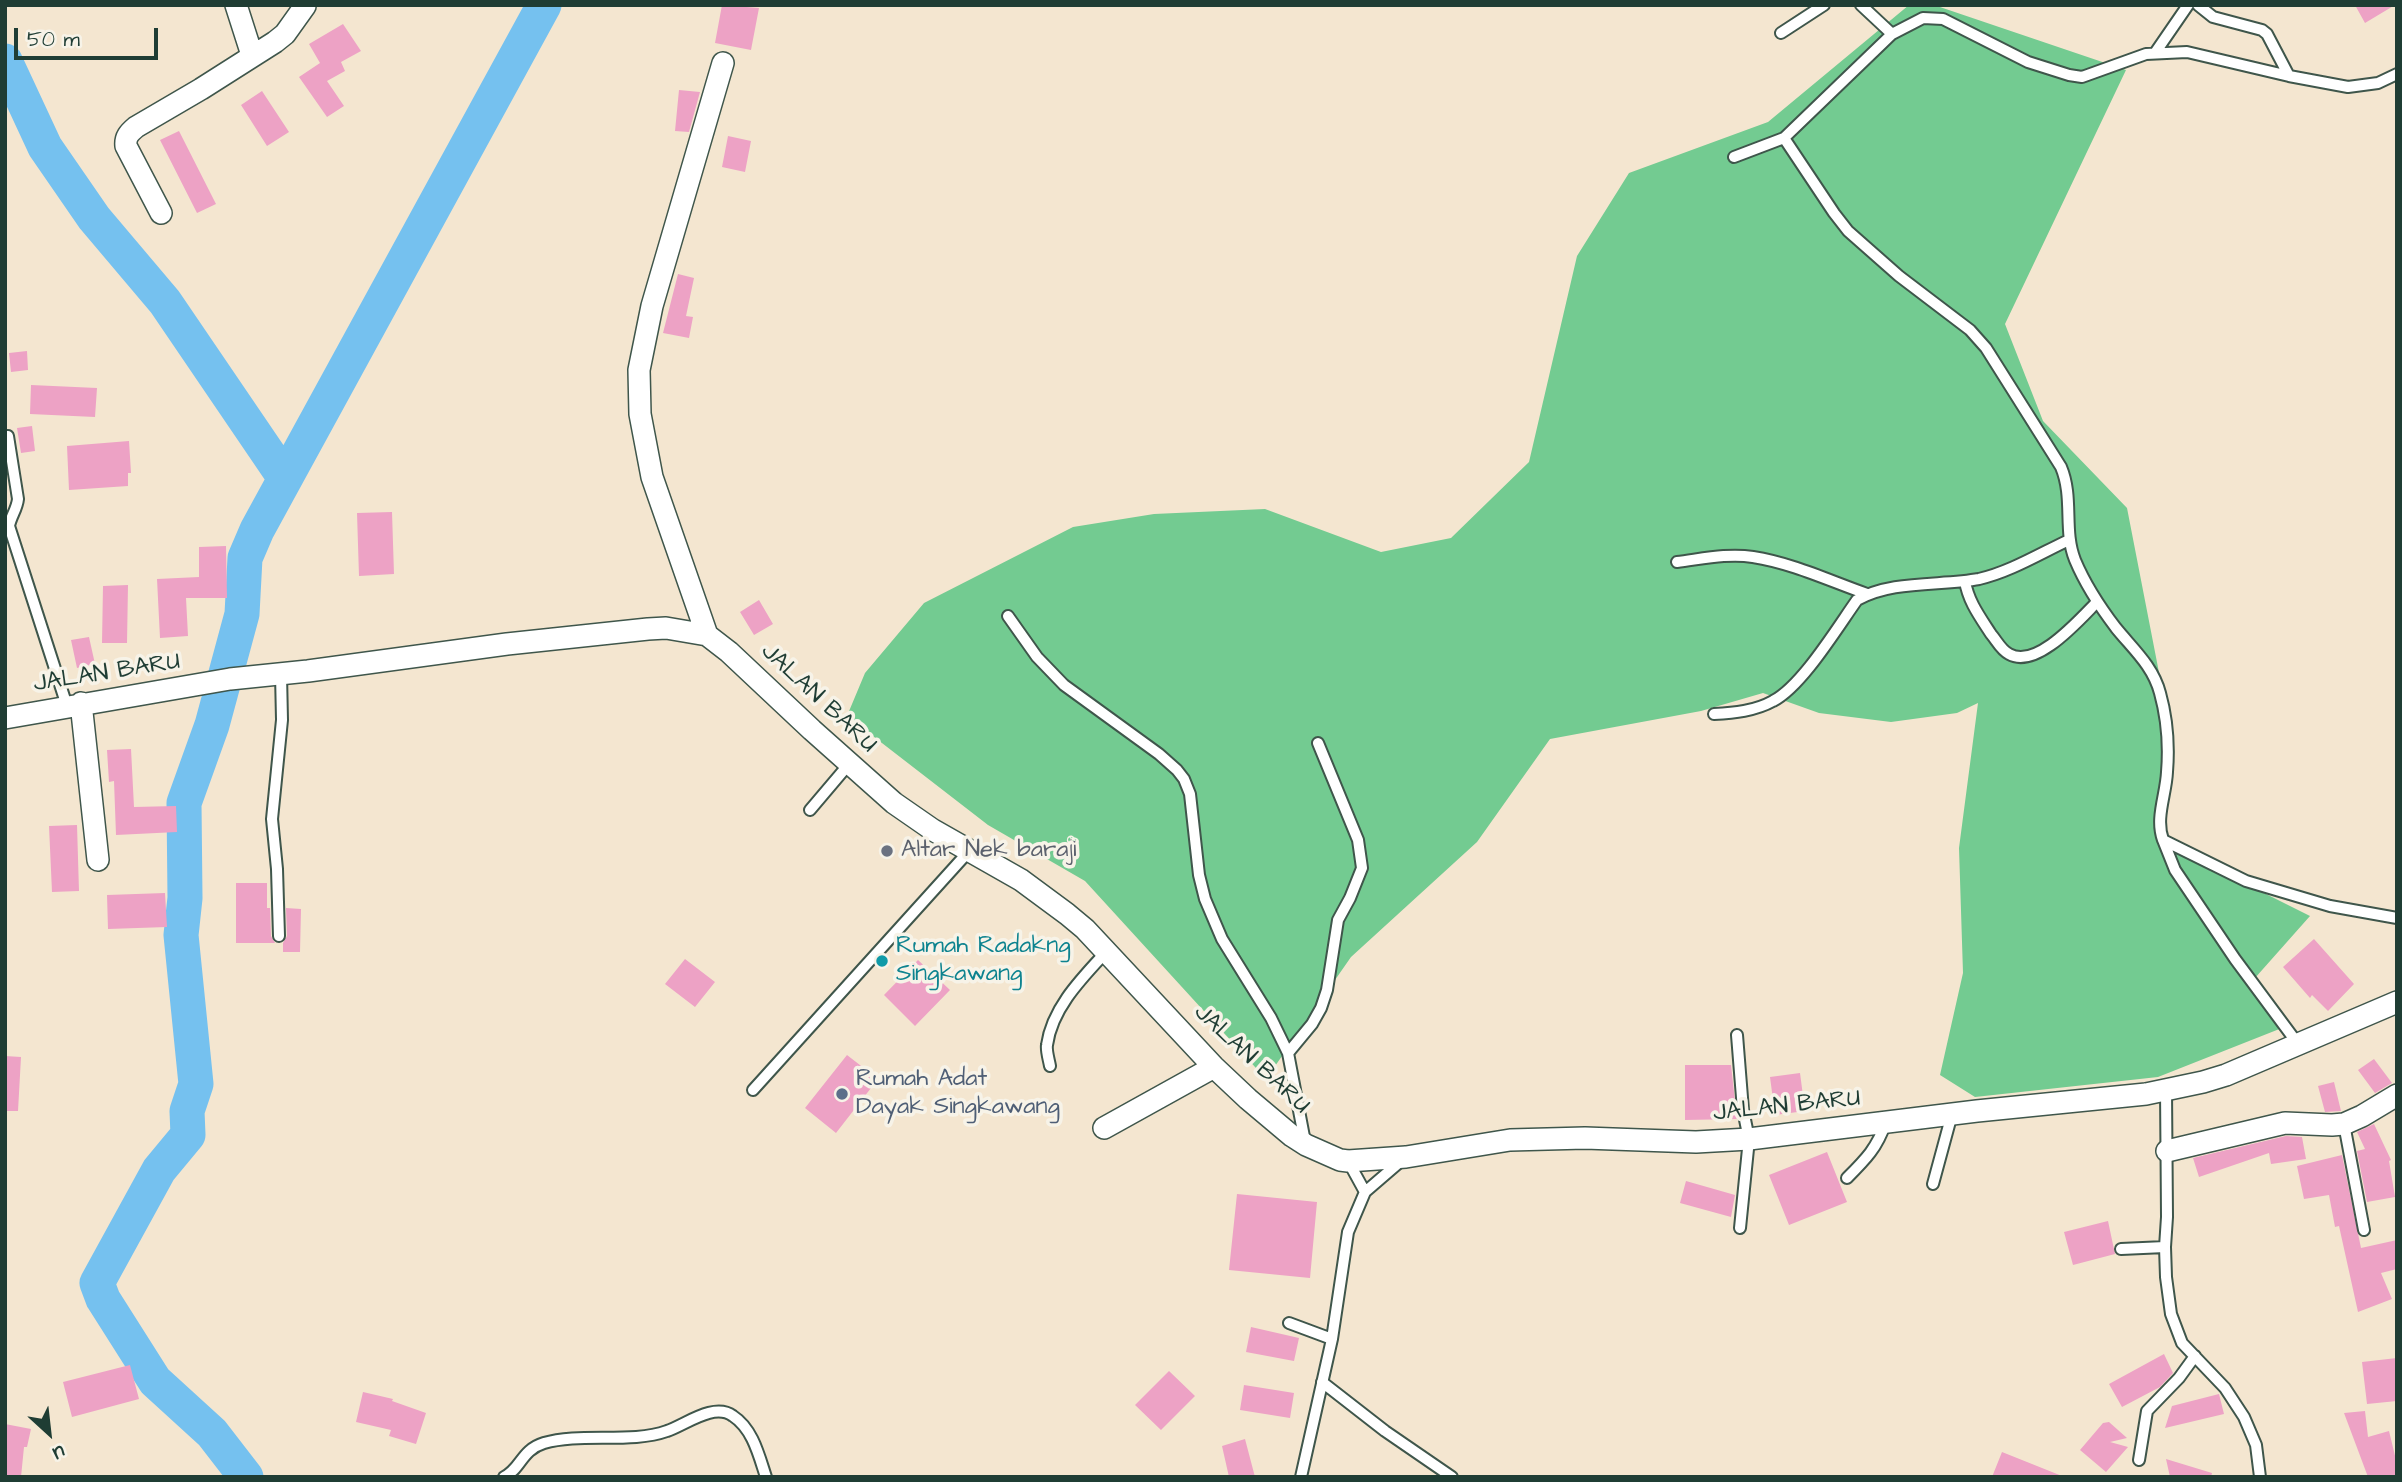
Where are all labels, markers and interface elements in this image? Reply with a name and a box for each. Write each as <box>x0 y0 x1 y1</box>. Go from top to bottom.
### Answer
scale bar <box>18 14 161 58</box>
text: 50 m <box>27 25 80 54</box>
street label: JALAN BARU <box>754 638 882 760</box>
street label: JALAN BARU <box>32 648 182 700</box>
place label: Altar Nek baraji <box>901 837 1076 865</box>
marker: Altar Nek baraji <box>879 843 895 859</box>
place label: Rumah Radakng Singkawang <box>896 933 1071 989</box>
marker: Rumah Radakng Singkawang <box>874 953 890 969</box>
street label: JALAN BARU <box>1187 999 1315 1121</box>
place label: Rumah Adat Dayak Singkawang <box>856 1066 1060 1122</box>
street label: JALAN BARU <box>1712 1085 1862 1129</box>
marker: Rumah Adat Dayak Singkawang <box>834 1086 850 1102</box>
north arrow <box>14 1398 84 1468</box>
text: U <box>48 1438 70 1467</box>

